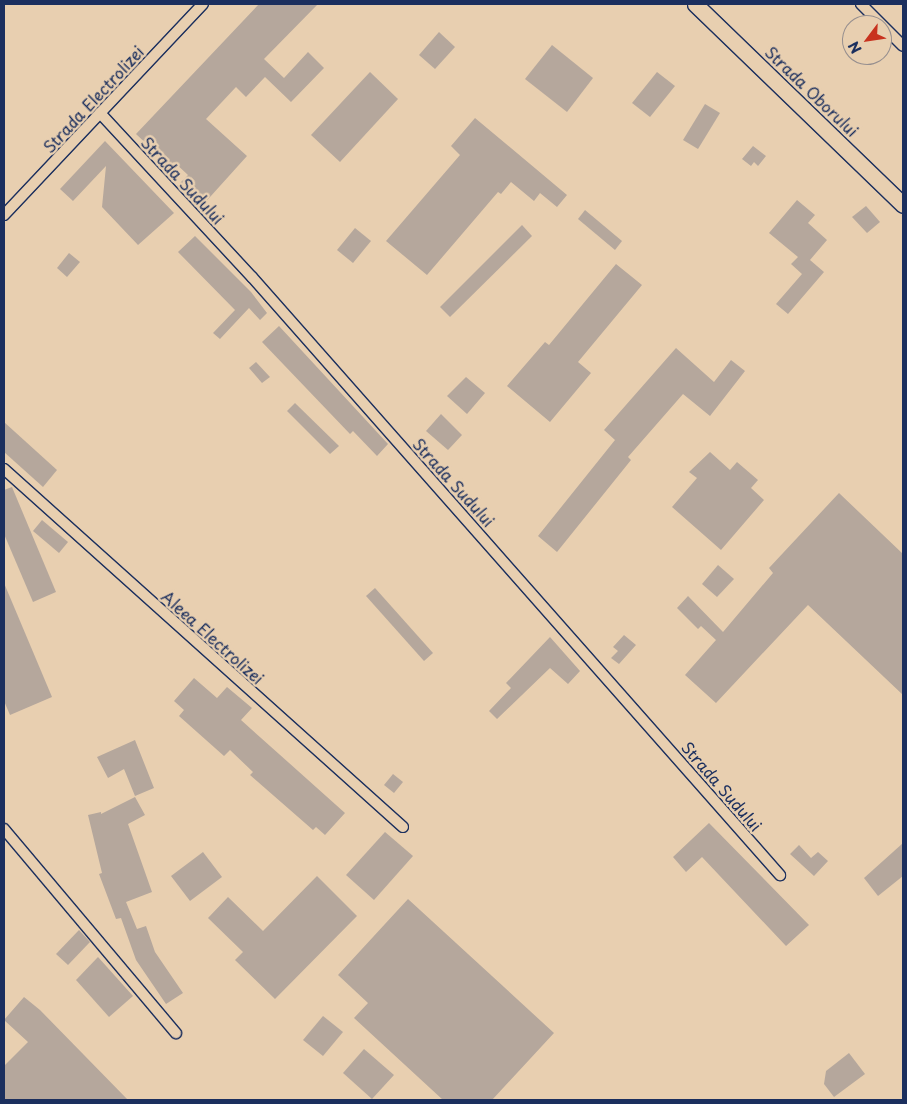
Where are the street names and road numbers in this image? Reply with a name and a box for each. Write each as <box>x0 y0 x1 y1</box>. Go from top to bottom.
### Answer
street label: Strada Electrolizei <box>38 41 148 157</box>
street label: Strada Oborului <box>761 41 863 141</box>
street label: Strada Sudului <box>137 132 229 228</box>
street label: Strada Sudului <box>409 434 499 530</box>
street label: Aleea Electrolizei <box>158 586 268 688</box>
street label: Strada Sudului <box>678 737 766 835</box>

